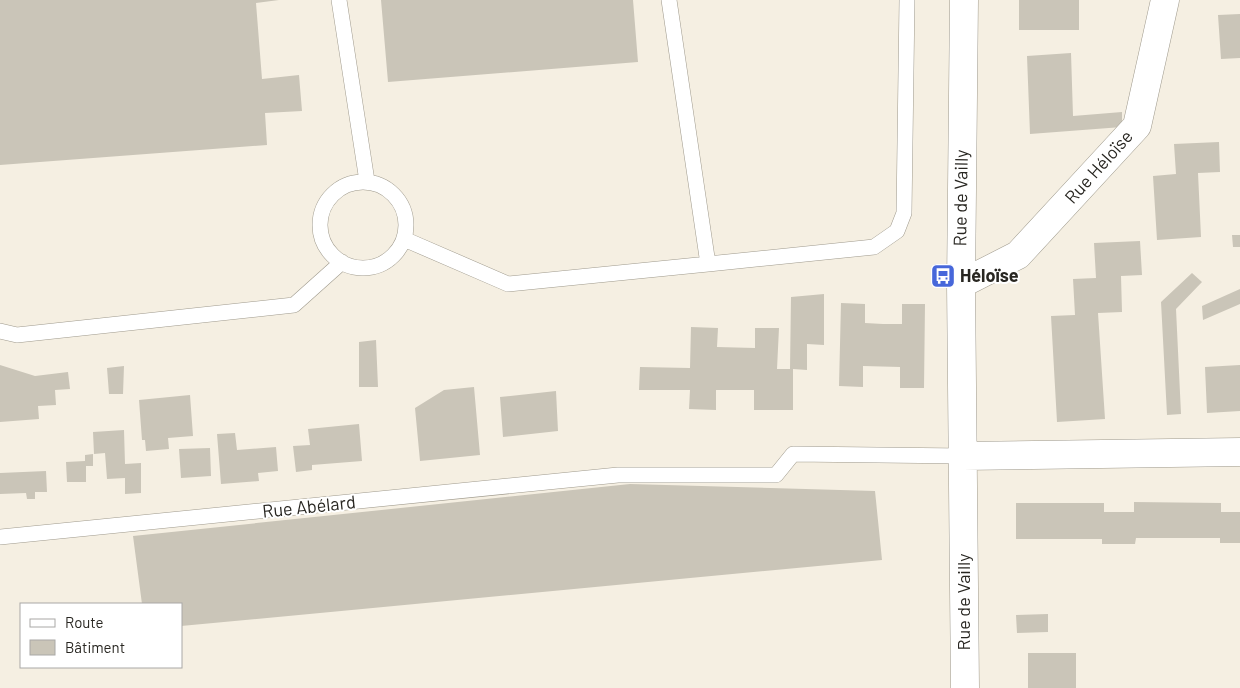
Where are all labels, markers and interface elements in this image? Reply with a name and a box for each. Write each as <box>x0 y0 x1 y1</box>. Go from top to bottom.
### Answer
street label: Rue Héloïse <box>1060 125 1137 208</box>
street label: Rue de Vailly <box>948 149 972 247</box>
bus stop icon: Héloïse <box>930 263 956 289</box>
place label: Héloïse <box>960 264 1019 286</box>
street label: Rue Abélard <box>261 490 357 522</box>
street label: Rue de Vailly <box>952 554 974 650</box>
legend <box>20 603 182 668</box>
text: Route <box>65 613 104 631</box>
text: Bâtiment <box>65 638 125 656</box>

